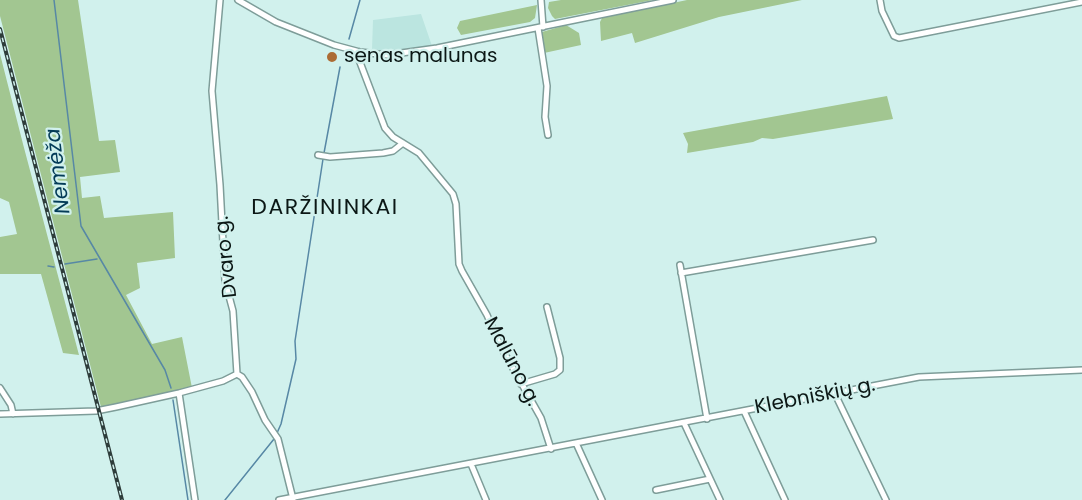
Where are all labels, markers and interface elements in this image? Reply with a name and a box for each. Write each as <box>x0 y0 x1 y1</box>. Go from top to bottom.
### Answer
place label: senas malunas <box>344 45 498 69</box>
marker: senas malunas <box>325 50 339 64</box>
water label: Nemėža <box>41 127 77 215</box>
district label: DARŽININKAI <box>251 195 399 221</box>
street label: Dvaro g. <box>211 215 243 299</box>
street label: Malūno g. <box>478 313 544 411</box>
street label: Klebniškių g. <box>753 374 877 420</box>

